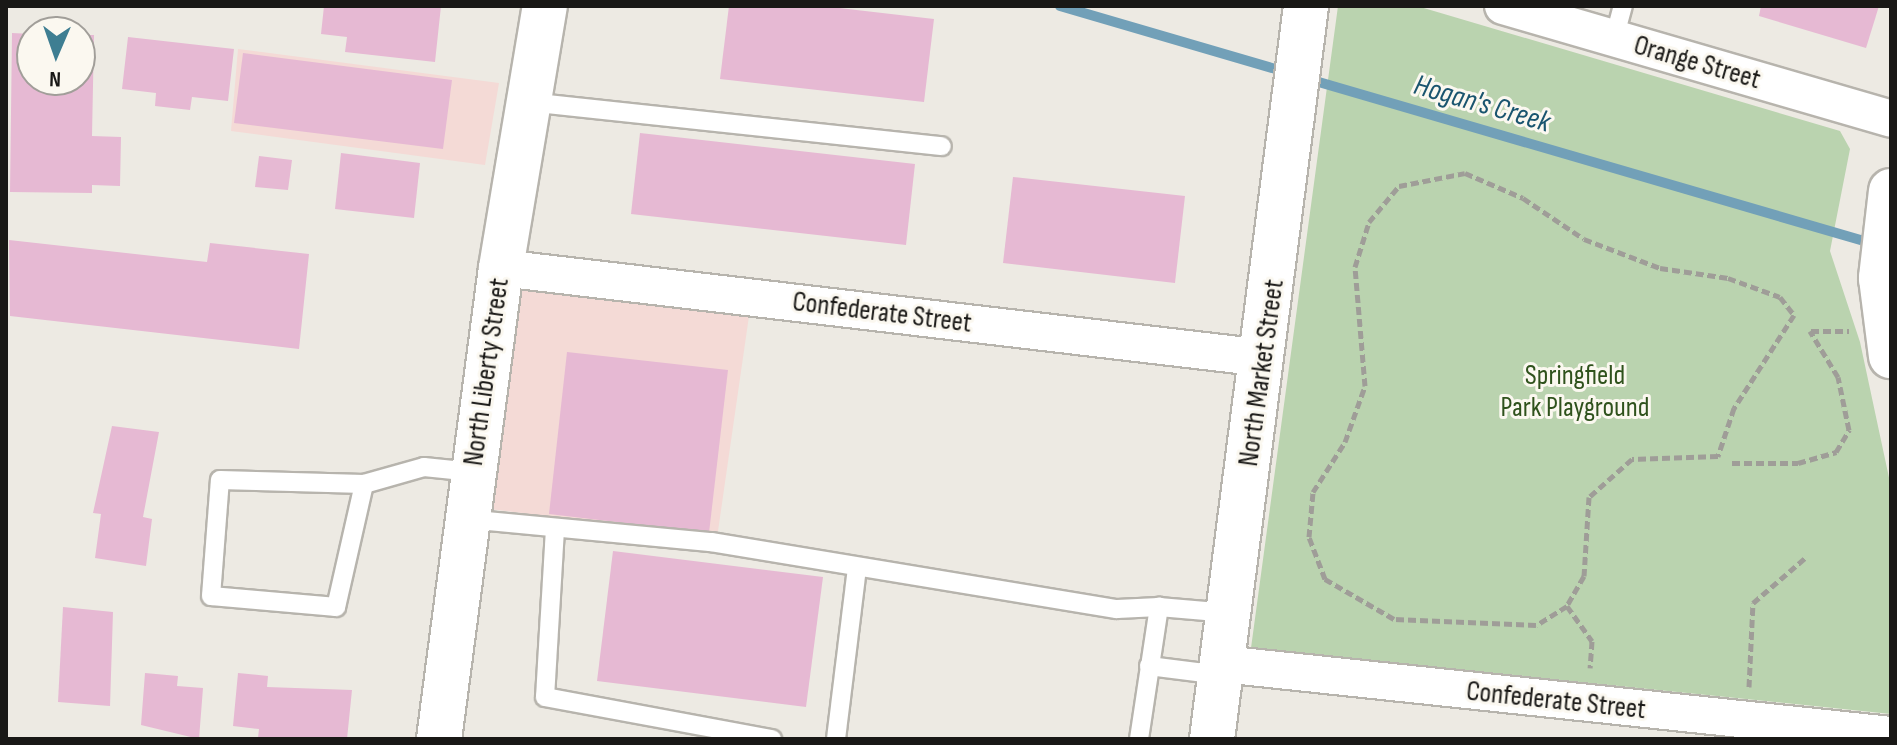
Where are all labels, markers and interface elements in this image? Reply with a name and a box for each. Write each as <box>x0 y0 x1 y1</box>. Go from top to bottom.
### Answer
north arrow <box>16 16 96 96</box>
street label: Orange Street <box>1630 29 1764 97</box>
text: N <box>49 65 62 92</box>
water label: Hogan's Creek <box>1410 67 1554 141</box>
street label: North Liberty Street <box>457 276 517 468</box>
street label: North Market Street <box>1232 277 1292 469</box>
street label: Confederate Street <box>791 285 973 341</box>
park label: Springfield Park Playground <box>1501 359 1649 425</box>
street label: Confederate Street <box>1465 675 1647 727</box>

